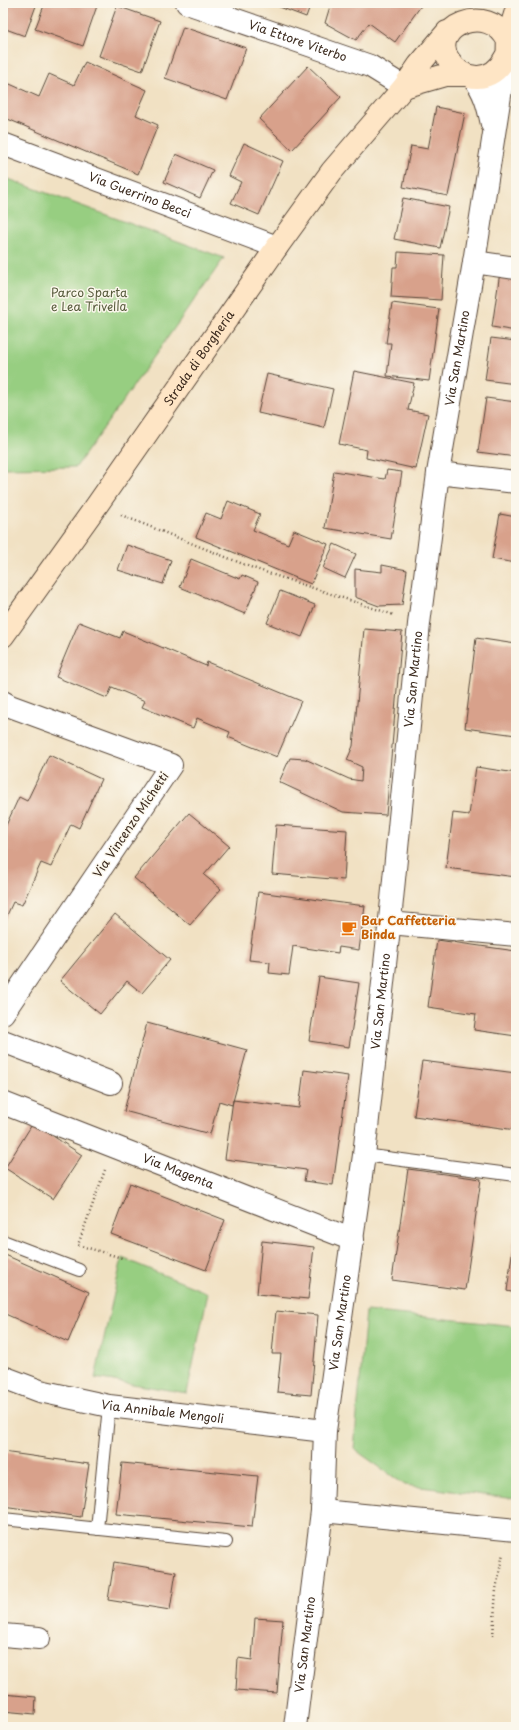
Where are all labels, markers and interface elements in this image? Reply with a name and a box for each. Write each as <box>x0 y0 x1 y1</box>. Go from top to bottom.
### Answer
street label: Via Ettore Viterbo <box>246 15 350 66</box>
street label: Via Guerrino Becci <box>86 167 194 222</box>
park label: Parco Sparta e Lea Trivella <box>51 283 128 315</box>
street label: Strada di Borgheria <box>159 306 238 409</box>
street label: Via San Martino <box>440 308 474 407</box>
street label: Via San Martino <box>399 630 426 728</box>
street label: Via Vincenzo Michetti <box>88 768 172 881</box>
place label: Bar Caffetteria Binda <box>361 911 457 943</box>
cafe icon: Bar Caffetteria Binda <box>340 919 358 937</box>
street label: Via San Martino <box>366 952 394 1050</box>
street label: Via Magenta <box>140 1149 217 1193</box>
street label: Via San Martino <box>324 1273 355 1372</box>
street label: Via Annibale Mengoli <box>100 1395 225 1427</box>
street label: Via San Martino <box>289 1595 319 1694</box>

